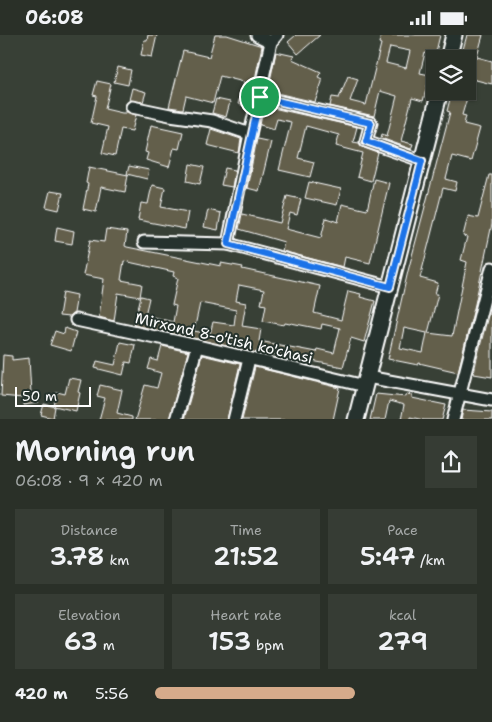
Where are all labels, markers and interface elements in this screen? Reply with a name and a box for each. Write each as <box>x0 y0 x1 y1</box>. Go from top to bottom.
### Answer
text: 06:08 <box>25 5 84 30</box>
map controls <box>426 50 476 100</box>
button: layers <box>426 50 476 100</box>
pin <box>239 76 281 118</box>
icon: arrive <box>246 83 274 111</box>
street label: Mirxond 8-o'tish ko'chasi <box>133 308 315 368</box>
scale bar <box>15 385 91 408</box>
text: 50 m <box>22 387 57 405</box>
text: Morning run <box>15 432 195 470</box>
button: share <box>425 436 477 488</box>
text: 06:08 · 9 × 420 m <box>15 470 163 491</box>
text: Distance <box>61 521 118 539</box>
text: Time <box>230 521 262 539</box>
text: Pace <box>387 521 418 539</box>
text: 3.78 <box>49 539 105 573</box>
text: 21:52 <box>213 539 279 573</box>
text: 5:47 <box>360 539 415 573</box>
text: km <box>105 551 129 569</box>
text: /km <box>415 551 445 569</box>
text: Elevation <box>58 606 121 624</box>
text: Heart rate <box>210 606 282 624</box>
text: kcal <box>389 606 416 624</box>
text: 63 <box>64 624 98 658</box>
text: 153 <box>208 624 251 658</box>
text: 279 <box>377 624 428 658</box>
text: m <box>98 636 115 654</box>
text: bpm <box>251 636 284 654</box>
text: 420 m <box>15 683 67 704</box>
text: 5:56 <box>95 683 129 704</box>

